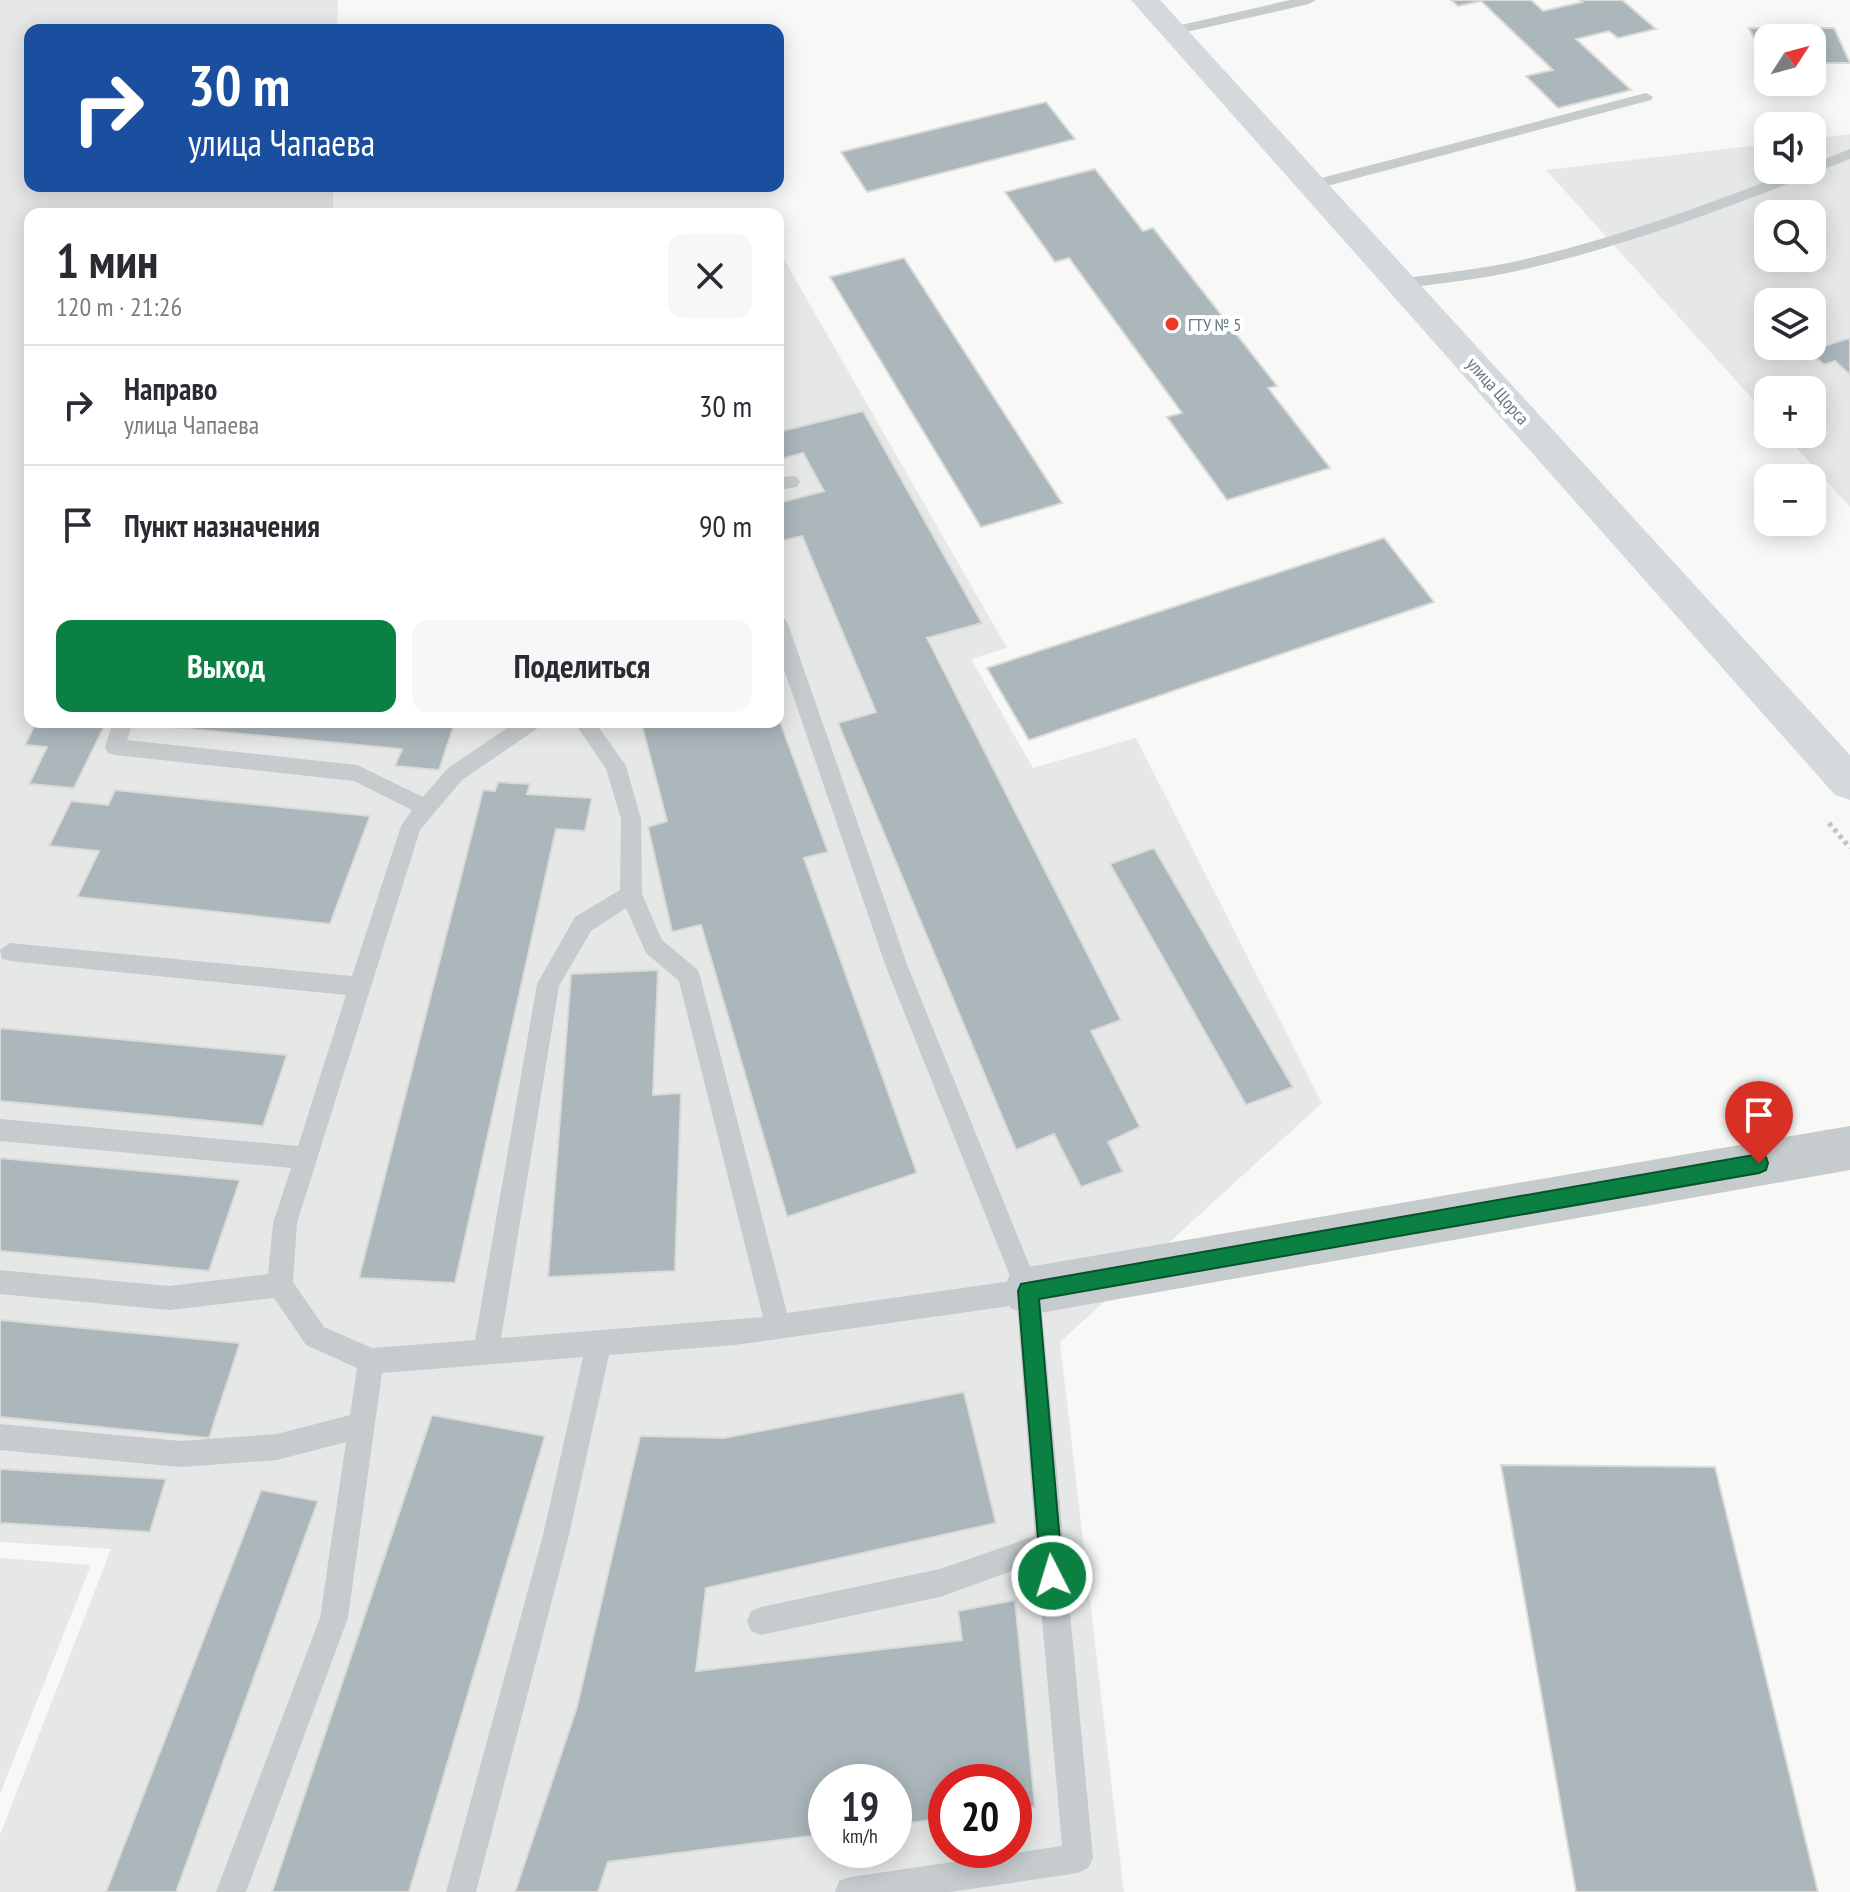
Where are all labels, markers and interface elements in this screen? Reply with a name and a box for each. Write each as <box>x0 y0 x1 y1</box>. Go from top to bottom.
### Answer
north arrow <box>1754 24 1826 96</box>
map controls <box>1754 24 1826 536</box>
text: 30 m <box>188 49 290 121</box>
icon: right <box>56 56 160 160</box>
button: sound <box>1754 112 1826 184</box>
text: улица Чапаева <box>188 119 375 166</box>
button: search <box>1754 200 1826 272</box>
text: 1 мин <box>56 229 158 291</box>
button: close <box>668 234 752 318</box>
button: layers <box>1754 288 1826 360</box>
text: 120 m · 21:26 <box>56 290 182 323</box>
place label: ГТУ № 5 <box>1188 313 1241 336</box>
marker: ГТУ № 5 <box>1163 315 1181 333</box>
street label: улица Щорса <box>1462 352 1534 430</box>
text: Направо <box>124 369 217 408</box>
button: + <box>1754 376 1826 448</box>
icon: right <box>56 383 100 427</box>
text: 30 m <box>699 386 752 425</box>
text: улица Чапаева <box>124 408 259 441</box>
button: − <box>1754 464 1826 536</box>
icon: arrive <box>56 503 100 547</box>
text: Пункт назначения <box>124 506 320 545</box>
text: 90 m <box>699 506 752 545</box>
button: Выход <box>56 620 396 712</box>
button: Поделиться <box>412 620 752 712</box>
pin <box>1725 1081 1793 1163</box>
icon: arrive <box>1737 1093 1781 1137</box>
position arrow <box>1010 1534 1094 1618</box>
speed limit sign: 20 <box>928 1764 1032 1868</box>
text: 19 <box>841 1780 879 1832</box>
text: km/h <box>842 1823 878 1849</box>

